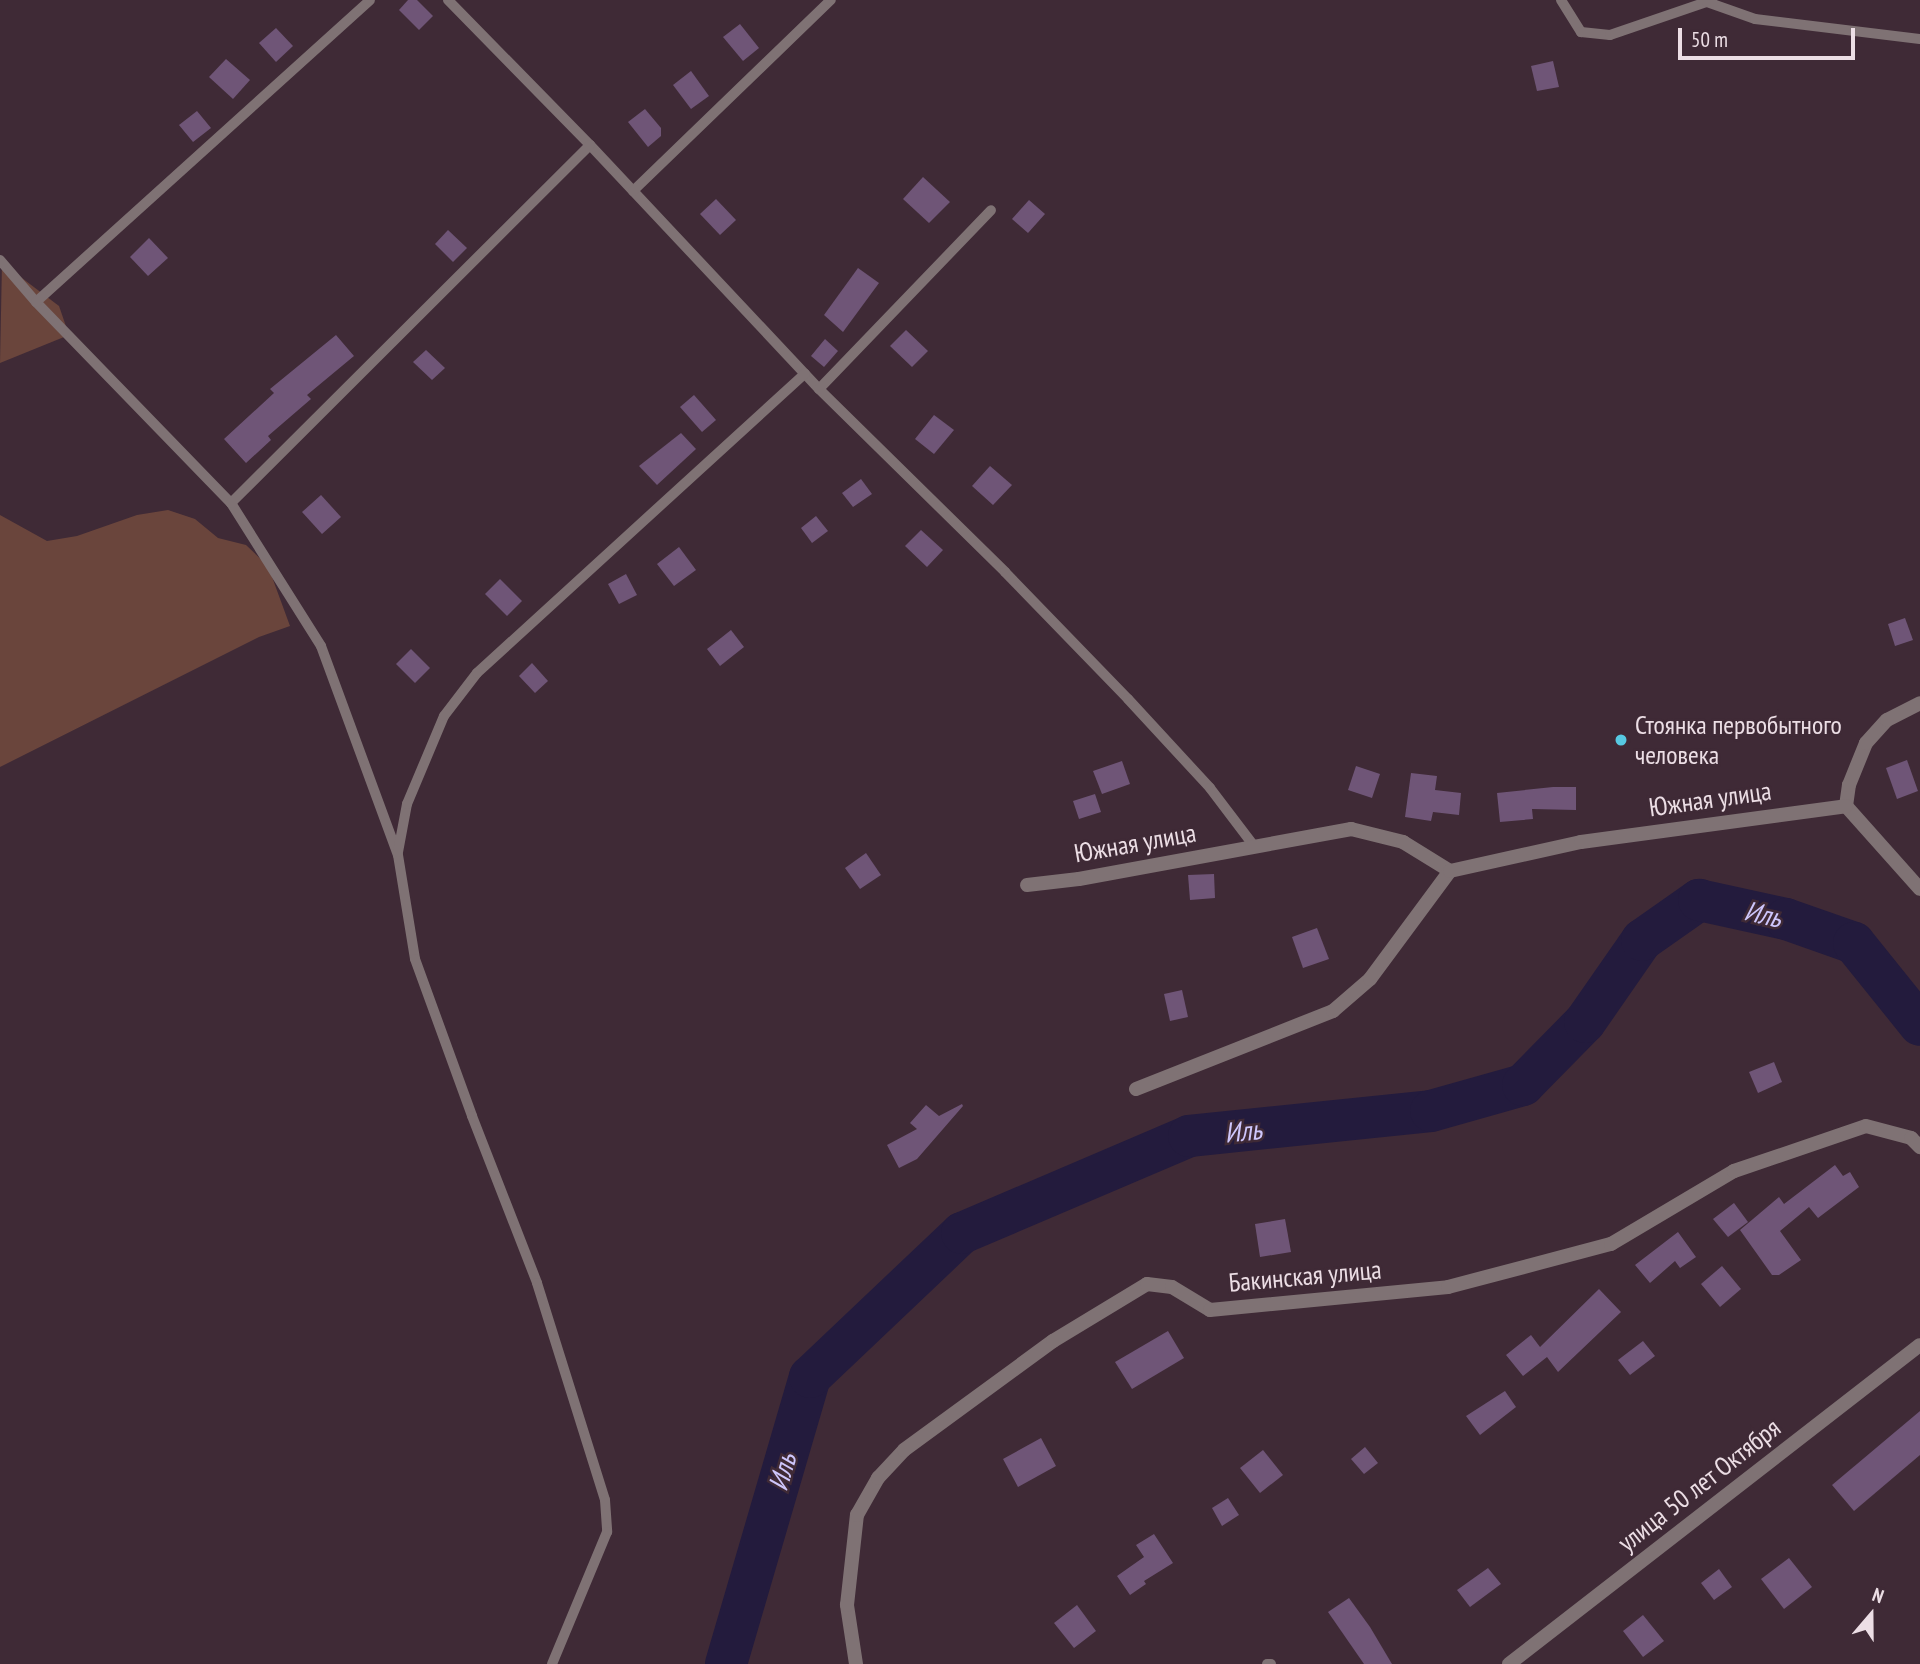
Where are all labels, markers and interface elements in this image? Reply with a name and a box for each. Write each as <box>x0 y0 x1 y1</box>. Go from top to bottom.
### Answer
scale bar <box>1682 14 1859 58</box>
text: 50 m <box>1691 26 1728 53</box>
place label: Стоянка первобытного человека <box>1635 709 1842 770</box>
marker: Стоянка первобытного человека <box>1613 732 1629 748</box>
street label: Южная улица <box>1647 775 1773 823</box>
street label: Южная улица <box>1072 817 1198 869</box>
water label: Иль <box>1741 893 1785 935</box>
water label: Иль <box>1223 1112 1263 1150</box>
street label: Бакинская улица <box>1227 1254 1383 1298</box>
street label: улица 50 лет Октября <box>1611 1412 1787 1558</box>
water label: Иль <box>761 1449 803 1495</box>
north arrow <box>1836 1580 1906 1650</box>
text: N <box>1869 1582 1887 1608</box>

